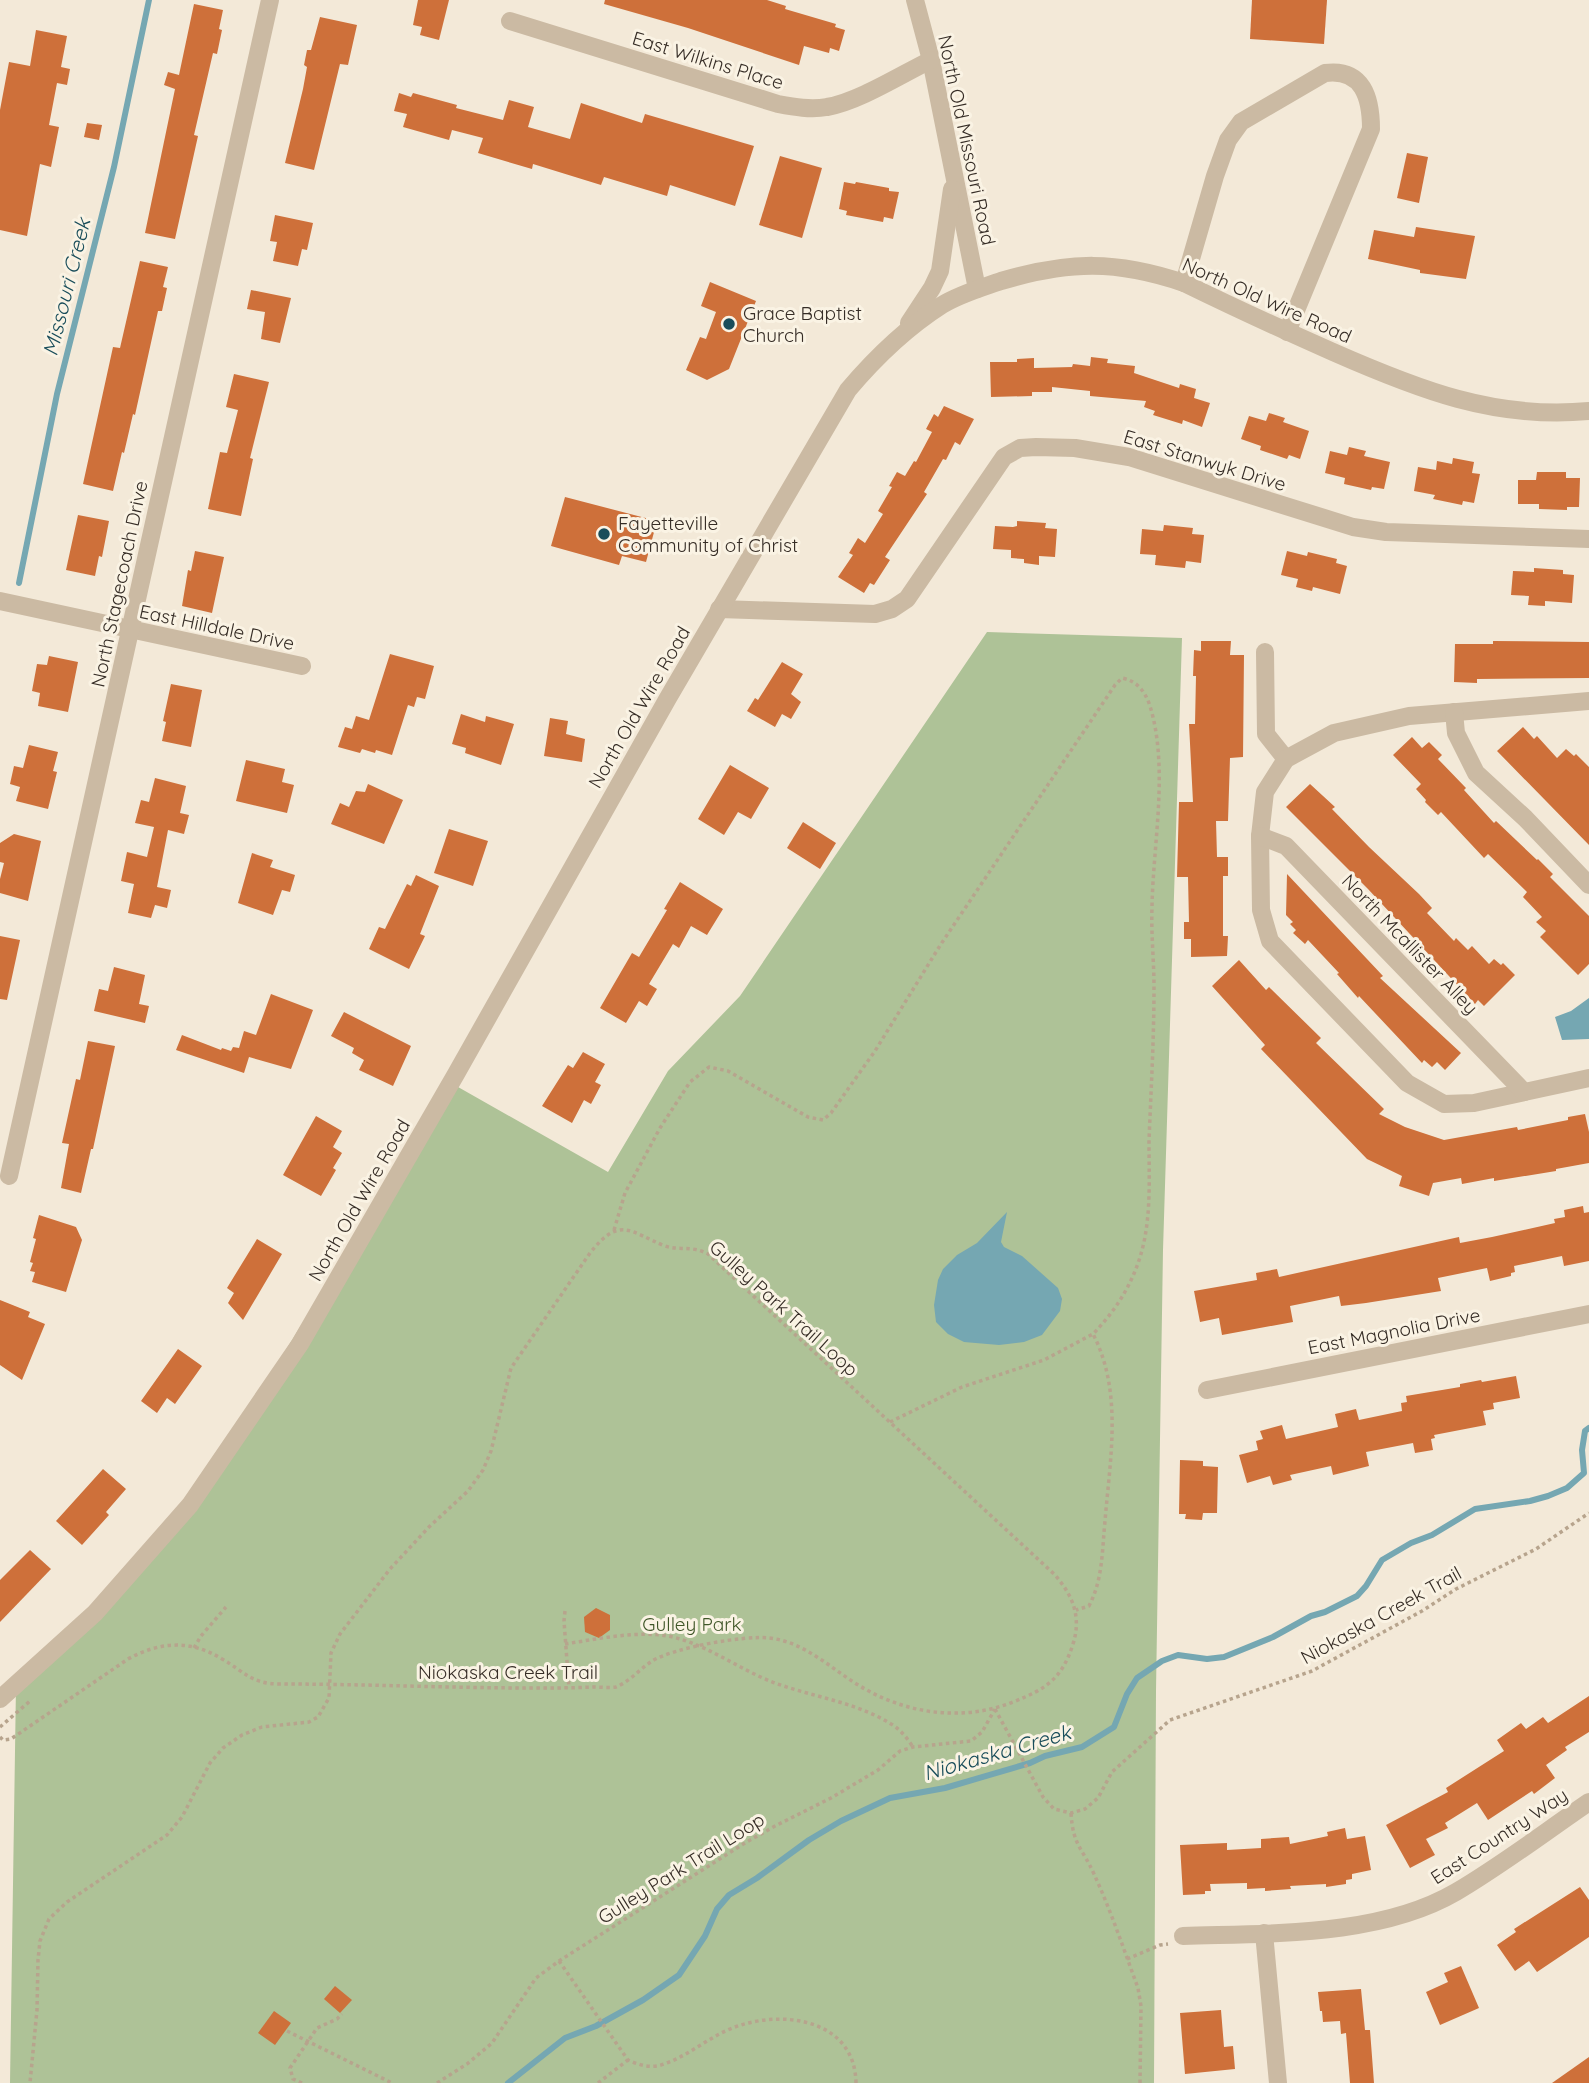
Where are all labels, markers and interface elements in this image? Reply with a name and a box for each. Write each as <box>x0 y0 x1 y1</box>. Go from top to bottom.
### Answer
street label: East Wilkins Place <box>630 26 786 94</box>
street label: North Old Missouri Road <box>933 33 1001 247</box>
water label: Missouri Creek <box>36 214 96 358</box>
street label: North Old Wire Road <box>1179 252 1355 348</box>
place label: Grace Baptist Church <box>743 301 862 347</box>
marker: Grace Baptist Church <box>721 316 737 332</box>
street label: East Stanwyk Drive <box>1121 424 1289 496</box>
street label: North Stagecoach Drive <box>85 479 153 689</box>
place label: Fayetteville Community of Christ <box>618 511 798 557</box>
marker: Fayetteville Community of Christ <box>596 526 612 542</box>
street label: East Hilldale Drive <box>137 599 297 655</box>
street label: North Old Wire Road <box>583 622 695 792</box>
street label: North Mcallister Alley <box>1337 869 1483 1019</box>
street label: North Old Wire Road <box>303 1115 415 1285</box>
street label: Gulley Park Trail Loop <box>705 1235 863 1381</box>
street label: East Magnolia Drive <box>1306 1302 1482 1360</box>
street label: Niokaska Creek Trail <box>1296 1561 1466 1669</box>
park label: Gulley Park <box>642 1612 742 1636</box>
street label: Niokaska Creek Trail <box>418 1660 598 1684</box>
water label: Niokaska Creek <box>920 1718 1075 1785</box>
street label: East Country Way <box>1426 1783 1572 1889</box>
street label: Gulley Park Trail Loop <box>593 1807 769 1929</box>

